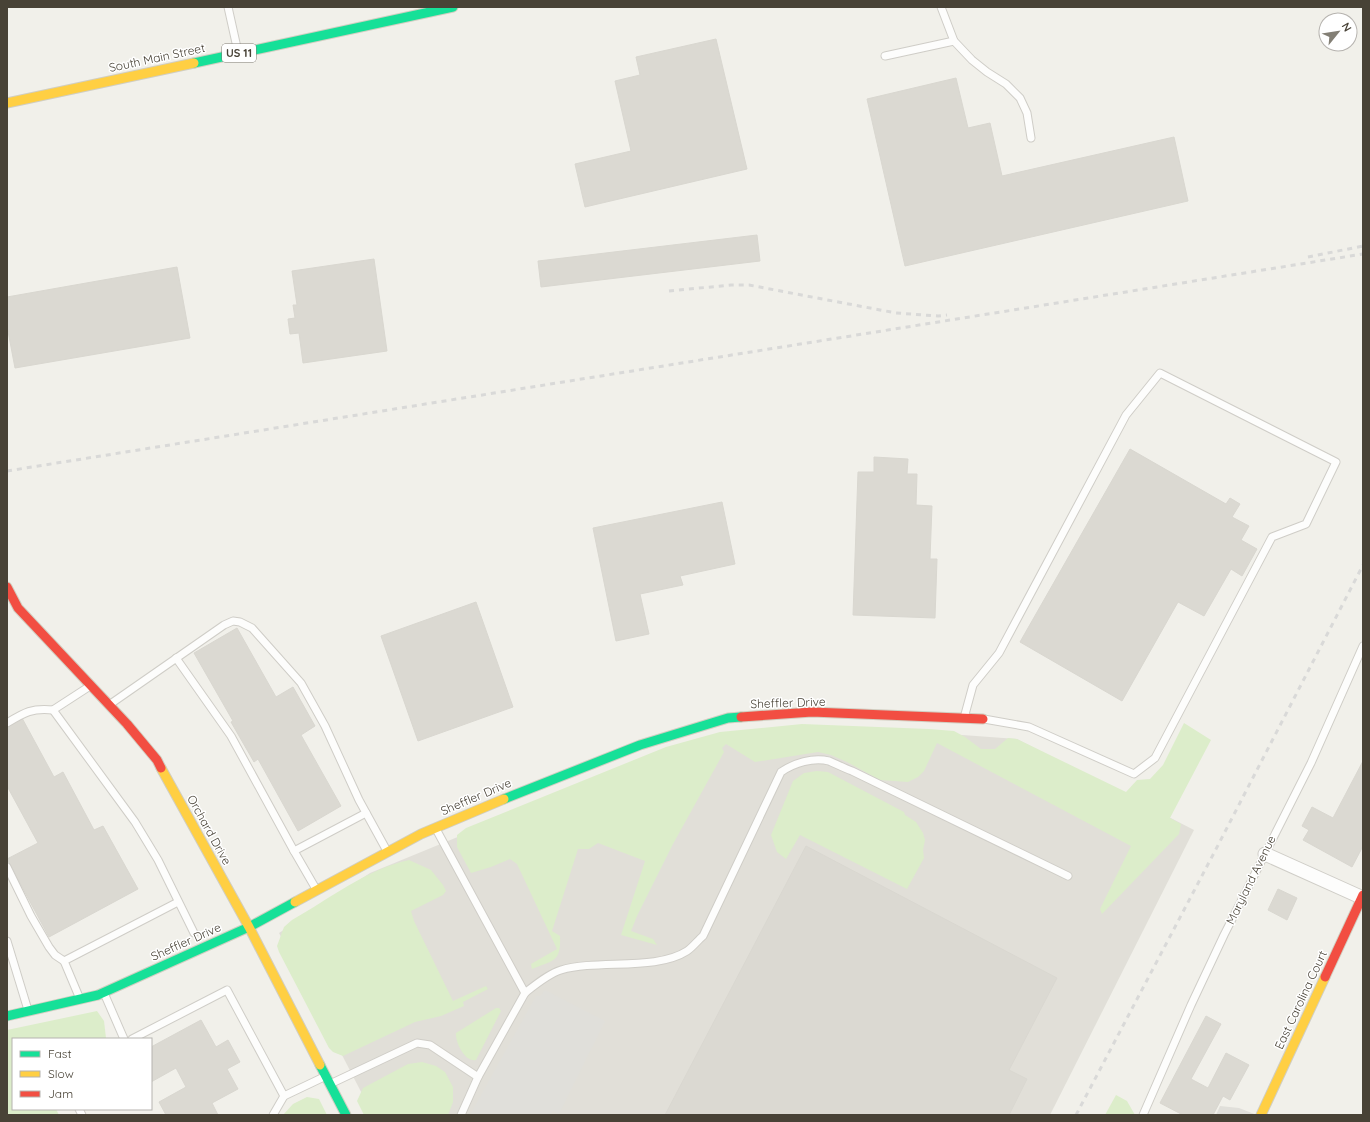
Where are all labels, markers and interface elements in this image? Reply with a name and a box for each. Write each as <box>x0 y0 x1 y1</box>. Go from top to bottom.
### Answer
north arrow <box>1318 12 1358 52</box>
text: N <box>1339 20 1355 34</box>
street label: South Main Street <box>108 40 206 75</box>
road number: US 11 <box>222 44 256 62</box>
street label: Sheffler Drive <box>750 694 826 711</box>
street label: Sheffler Drive <box>438 775 514 818</box>
street label: Orchard Drive <box>184 792 235 868</box>
street label: Maryland Avenue <box>1223 833 1279 927</box>
street label: Sheffler Drive <box>148 919 223 964</box>
street label: East Carolina Court <box>1271 948 1330 1052</box>
legend <box>12 1038 152 1110</box>
text: Fast <box>48 1046 72 1061</box>
text: Slow <box>48 1066 74 1081</box>
text: Jam <box>48 1086 73 1101</box>

